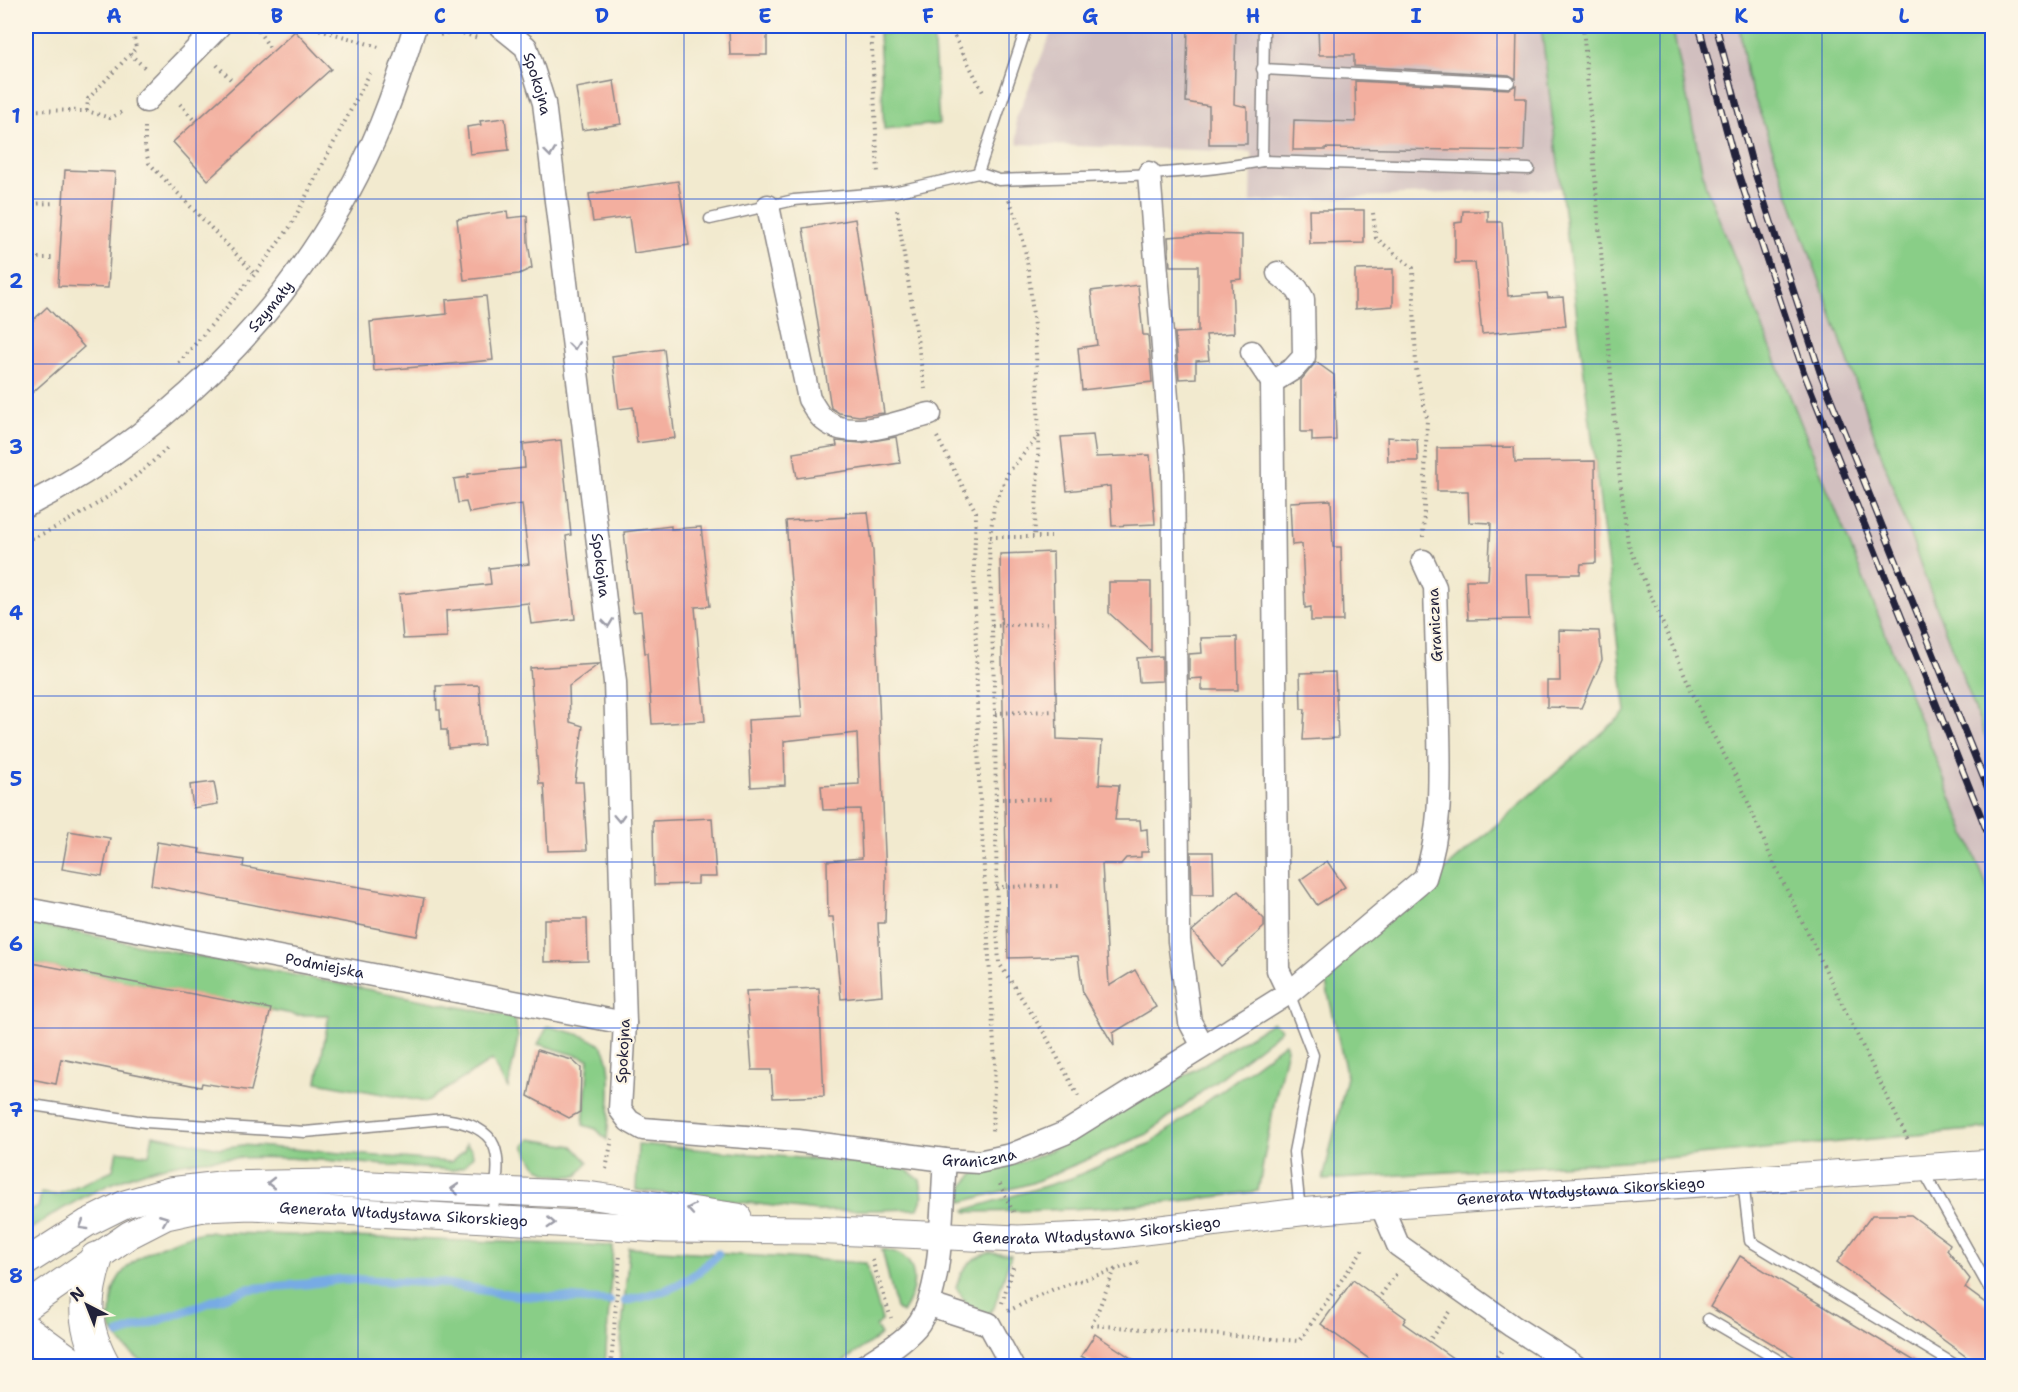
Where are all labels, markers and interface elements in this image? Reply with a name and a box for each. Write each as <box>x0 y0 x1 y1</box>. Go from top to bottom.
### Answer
text: A <box>106 3 122 29</box>
text: B <box>271 3 283 29</box>
text: C <box>434 3 446 29</box>
text: D <box>595 3 609 29</box>
text: E <box>758 3 772 29</box>
text: F <box>922 3 934 29</box>
text: G <box>1082 3 1098 29</box>
text: H <box>1246 3 1260 29</box>
text: I <box>1410 3 1422 29</box>
text: J <box>1572 3 1585 29</box>
text: K <box>1734 3 1748 29</box>
text: L <box>1899 3 1910 29</box>
street label: Spokojna <box>518 50 555 117</box>
text: 1 <box>11 103 21 129</box>
one-way arrow <box>544 148 556 157</box>
text: 2 <box>9 268 23 294</box>
street label: Szymały <box>244 277 298 337</box>
one-way arrow <box>567 342 580 351</box>
text: 3 <box>9 434 23 460</box>
street label: Spokojna <box>587 532 615 599</box>
street label: Graniczna <box>1423 587 1447 663</box>
text: 4 <box>9 600 23 626</box>
one-way arrow <box>601 619 613 628</box>
text: 5 <box>10 766 22 792</box>
one-way arrow <box>613 813 625 822</box>
text: 6 <box>9 931 23 957</box>
street label: Podmiejska <box>283 948 367 983</box>
street label: Spokojna <box>611 1018 635 1084</box>
text: 7 <box>9 1097 23 1123</box>
street label: Graniczna <box>942 1144 1020 1172</box>
street label: Generała Władysława Sikorskiego <box>1456 1173 1706 1210</box>
one-way arrow <box>266 1177 275 1189</box>
one-way arrow <box>450 1183 459 1196</box>
street label: Generała Władysława Sikorskiego <box>279 1198 528 1231</box>
one-way arrow <box>686 1203 696 1216</box>
street label: Generała Władysława Sikorskiego <box>972 1212 1222 1249</box>
one-way arrow <box>157 1214 168 1226</box>
one-way arrow <box>546 1216 555 1229</box>
one-way arrow <box>79 1218 89 1230</box>
text: 8 <box>9 1263 23 1289</box>
north arrow <box>57 1275 117 1335</box>
text: N <box>66 1282 89 1306</box>

